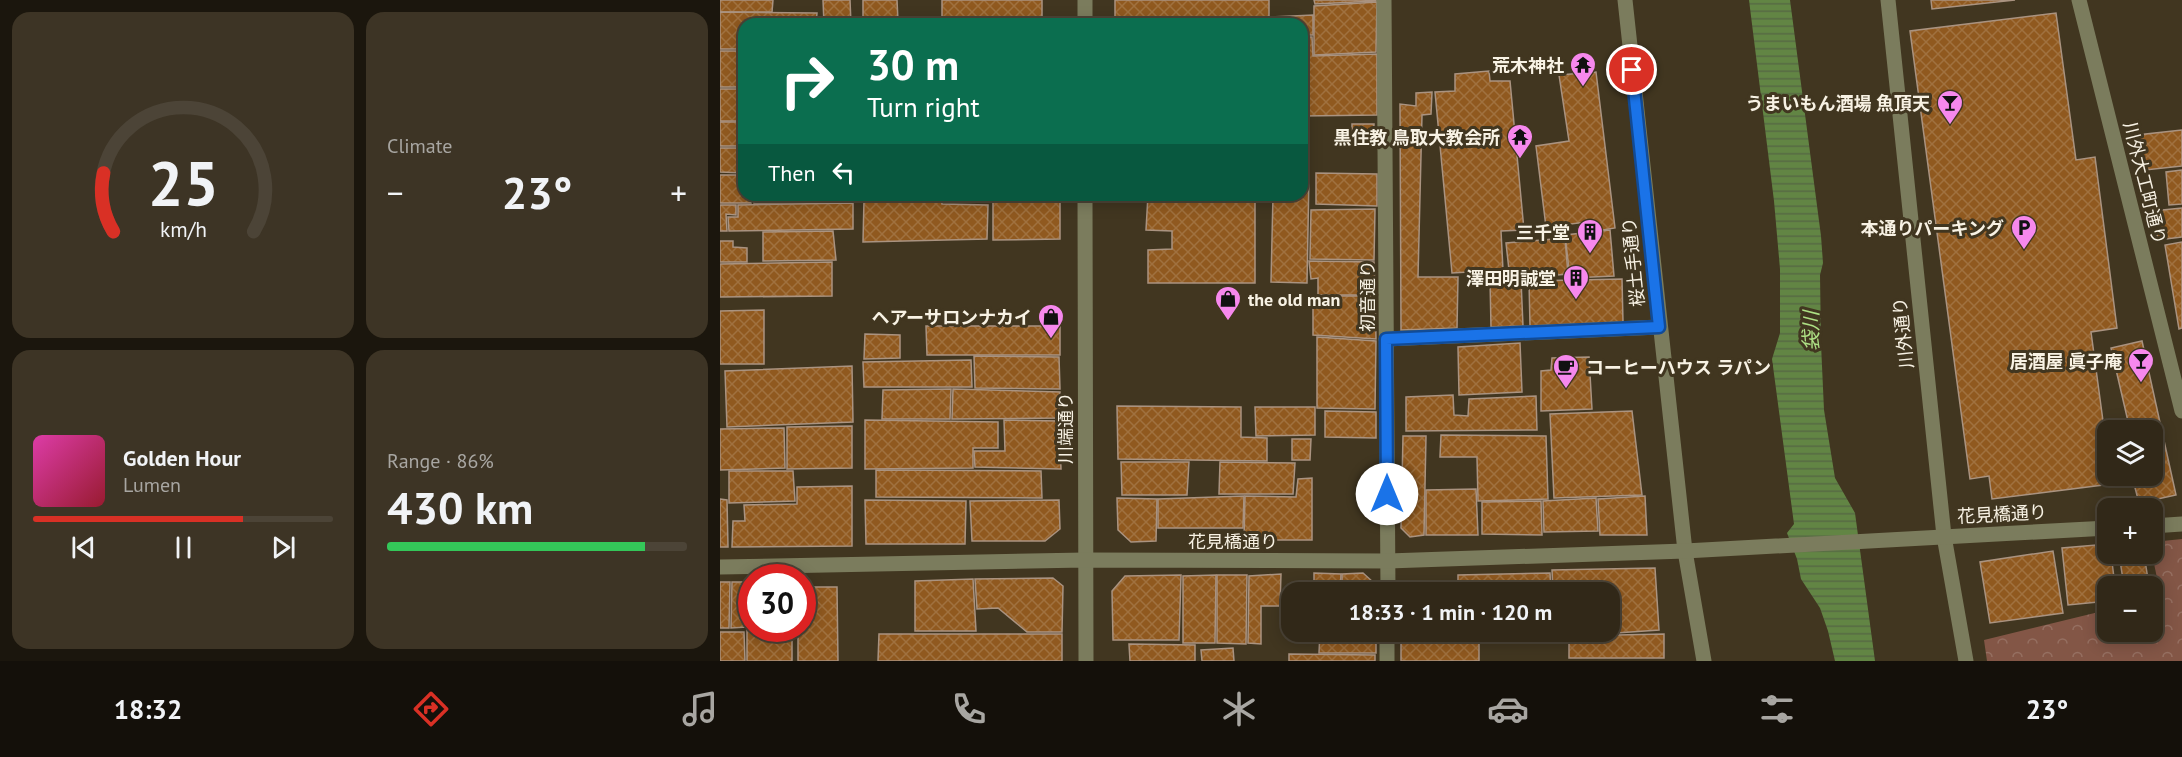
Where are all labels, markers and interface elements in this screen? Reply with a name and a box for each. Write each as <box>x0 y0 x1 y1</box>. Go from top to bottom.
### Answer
text: 30 m <box>867 37 959 92</box>
icon: right <box>768 42 846 120</box>
pin <box>1606 44 1657 95</box>
temple icon: 荒木神社 <box>1568 50 1598 88</box>
icon: arrive <box>1615 53 1648 86</box>
place label: 荒木神社 <box>1492 54 1564 77</box>
bar icon: うまいもん酒場 魚頂天 <box>1935 88 1965 126</box>
text: Turn right <box>867 90 980 124</box>
place label: うまいもん酒場 魚頂天 <box>1745 92 1930 115</box>
street label: 川外大工町通り <box>2119 119 2171 247</box>
temple icon: 黒住教 鳥取大教会所 <box>1505 122 1535 160</box>
place label: 黒住教 鳥取大教会所 <box>1333 126 1500 149</box>
text: Climate <box>387 133 453 159</box>
text: 25 <box>148 142 218 223</box>
icon: left <box>827 156 860 189</box>
text: Then <box>768 159 815 187</box>
text: 23° <box>502 163 572 221</box>
text: − <box>387 171 404 214</box>
text: + <box>670 171 687 214</box>
parking icon: 本通りパーキング <box>2009 213 2039 251</box>
text: km/h <box>159 215 206 243</box>
street label: 桜土手通り <box>1617 216 1649 308</box>
building icon: 三千堂 <box>1575 217 1605 255</box>
place label: 本通りパーキング <box>1861 217 2004 240</box>
place label: 三千堂 <box>1516 221 1570 244</box>
street label: 初音通り <box>1356 260 1379 332</box>
building icon: 澤田明誠堂 <box>1561 263 1591 301</box>
place label: 澤田明誠堂 <box>1466 267 1556 290</box>
shop icon: the old man <box>1213 284 1243 322</box>
place label: the old man <box>1248 288 1340 311</box>
street label: 川外通り <box>1888 296 1918 370</box>
shop icon: ヘアーサロンナカイ <box>1036 302 1066 340</box>
place label: ヘアーサロンナカイ <box>871 306 1032 329</box>
water label: 袋川 <box>1798 309 1824 351</box>
bar icon: 居酒屋 眞子庵 <box>2126 346 2156 384</box>
place label: 居酒屋 眞子庵 <box>2009 350 2122 373</box>
cafe icon: コーヒーハウス ラパン <box>1551 352 1581 390</box>
place label: コーヒーハウス ラパン <box>1586 356 1771 379</box>
street label: 川端通り <box>1054 392 1077 464</box>
map controls <box>2097 420 2163 642</box>
button: layers <box>2097 420 2163 486</box>
text: Golden Hour <box>123 444 241 472</box>
text: Range · 86% <box>387 448 494 474</box>
position arrow <box>1355 462 1419 526</box>
text: Lumen <box>123 472 181 498</box>
text: 430 km <box>387 478 533 536</box>
button: + <box>2097 498 2163 564</box>
street label: 花見橋通り <box>1956 500 2048 528</box>
street label: 花見橋通り <box>1188 530 1278 553</box>
icon: previous <box>67 531 100 564</box>
icon: pause <box>167 531 200 564</box>
icon: next <box>267 531 300 564</box>
speed limit sign: 30 <box>738 564 816 642</box>
button: − <box>2097 576 2163 642</box>
text: 18:33 · 1 min · 120 m <box>1349 598 1552 626</box>
icon: directions <box>410 688 452 730</box>
icon: music <box>679 688 721 730</box>
icon: phone <box>948 688 990 730</box>
icon: climate <box>1218 688 1260 730</box>
icon: car <box>1487 688 1529 730</box>
icon: filters <box>1756 688 1798 730</box>
text: 18:32 <box>114 692 182 726</box>
text: 23° <box>2026 692 2068 726</box>

